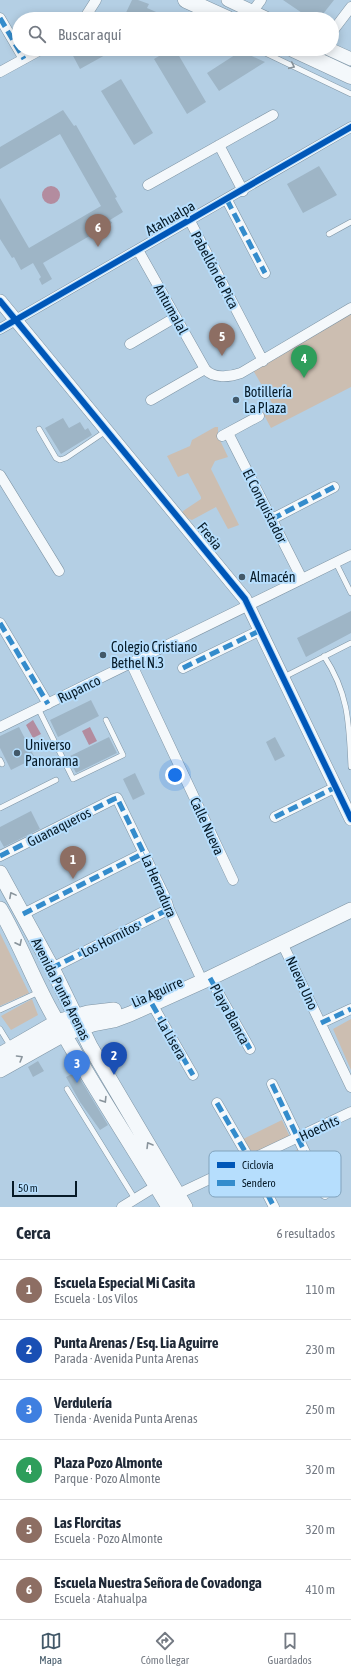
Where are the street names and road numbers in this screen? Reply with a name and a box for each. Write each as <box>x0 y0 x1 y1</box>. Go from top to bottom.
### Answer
street label: Atahualpa <box>142 197 198 239</box>
street label: Pabellón de Pica <box>188 229 242 311</box>
street label: Antumalal <box>151 281 191 337</box>
street label: El Conquistador <box>240 466 291 546</box>
street label: Fresia <box>194 519 226 553</box>
street label: Rupanco <box>55 672 103 706</box>
street label: Calle Nueva <box>187 795 227 857</box>
street label: Guanaqueros <box>24 804 94 850</box>
street label: La Herradura <box>138 852 180 920</box>
street label: Los Hornitos <box>78 918 142 960</box>
street label: Avenida Punta Arenas <box>28 935 94 1043</box>
street label: Nueva Uno <box>283 954 321 1012</box>
street label: Lia Aguirre <box>129 974 185 1010</box>
street label: Playa Blanca <box>207 981 253 1047</box>
street label: La Lisera <box>154 1016 190 1062</box>
street label: Hoechts <box>297 1112 341 1144</box>

